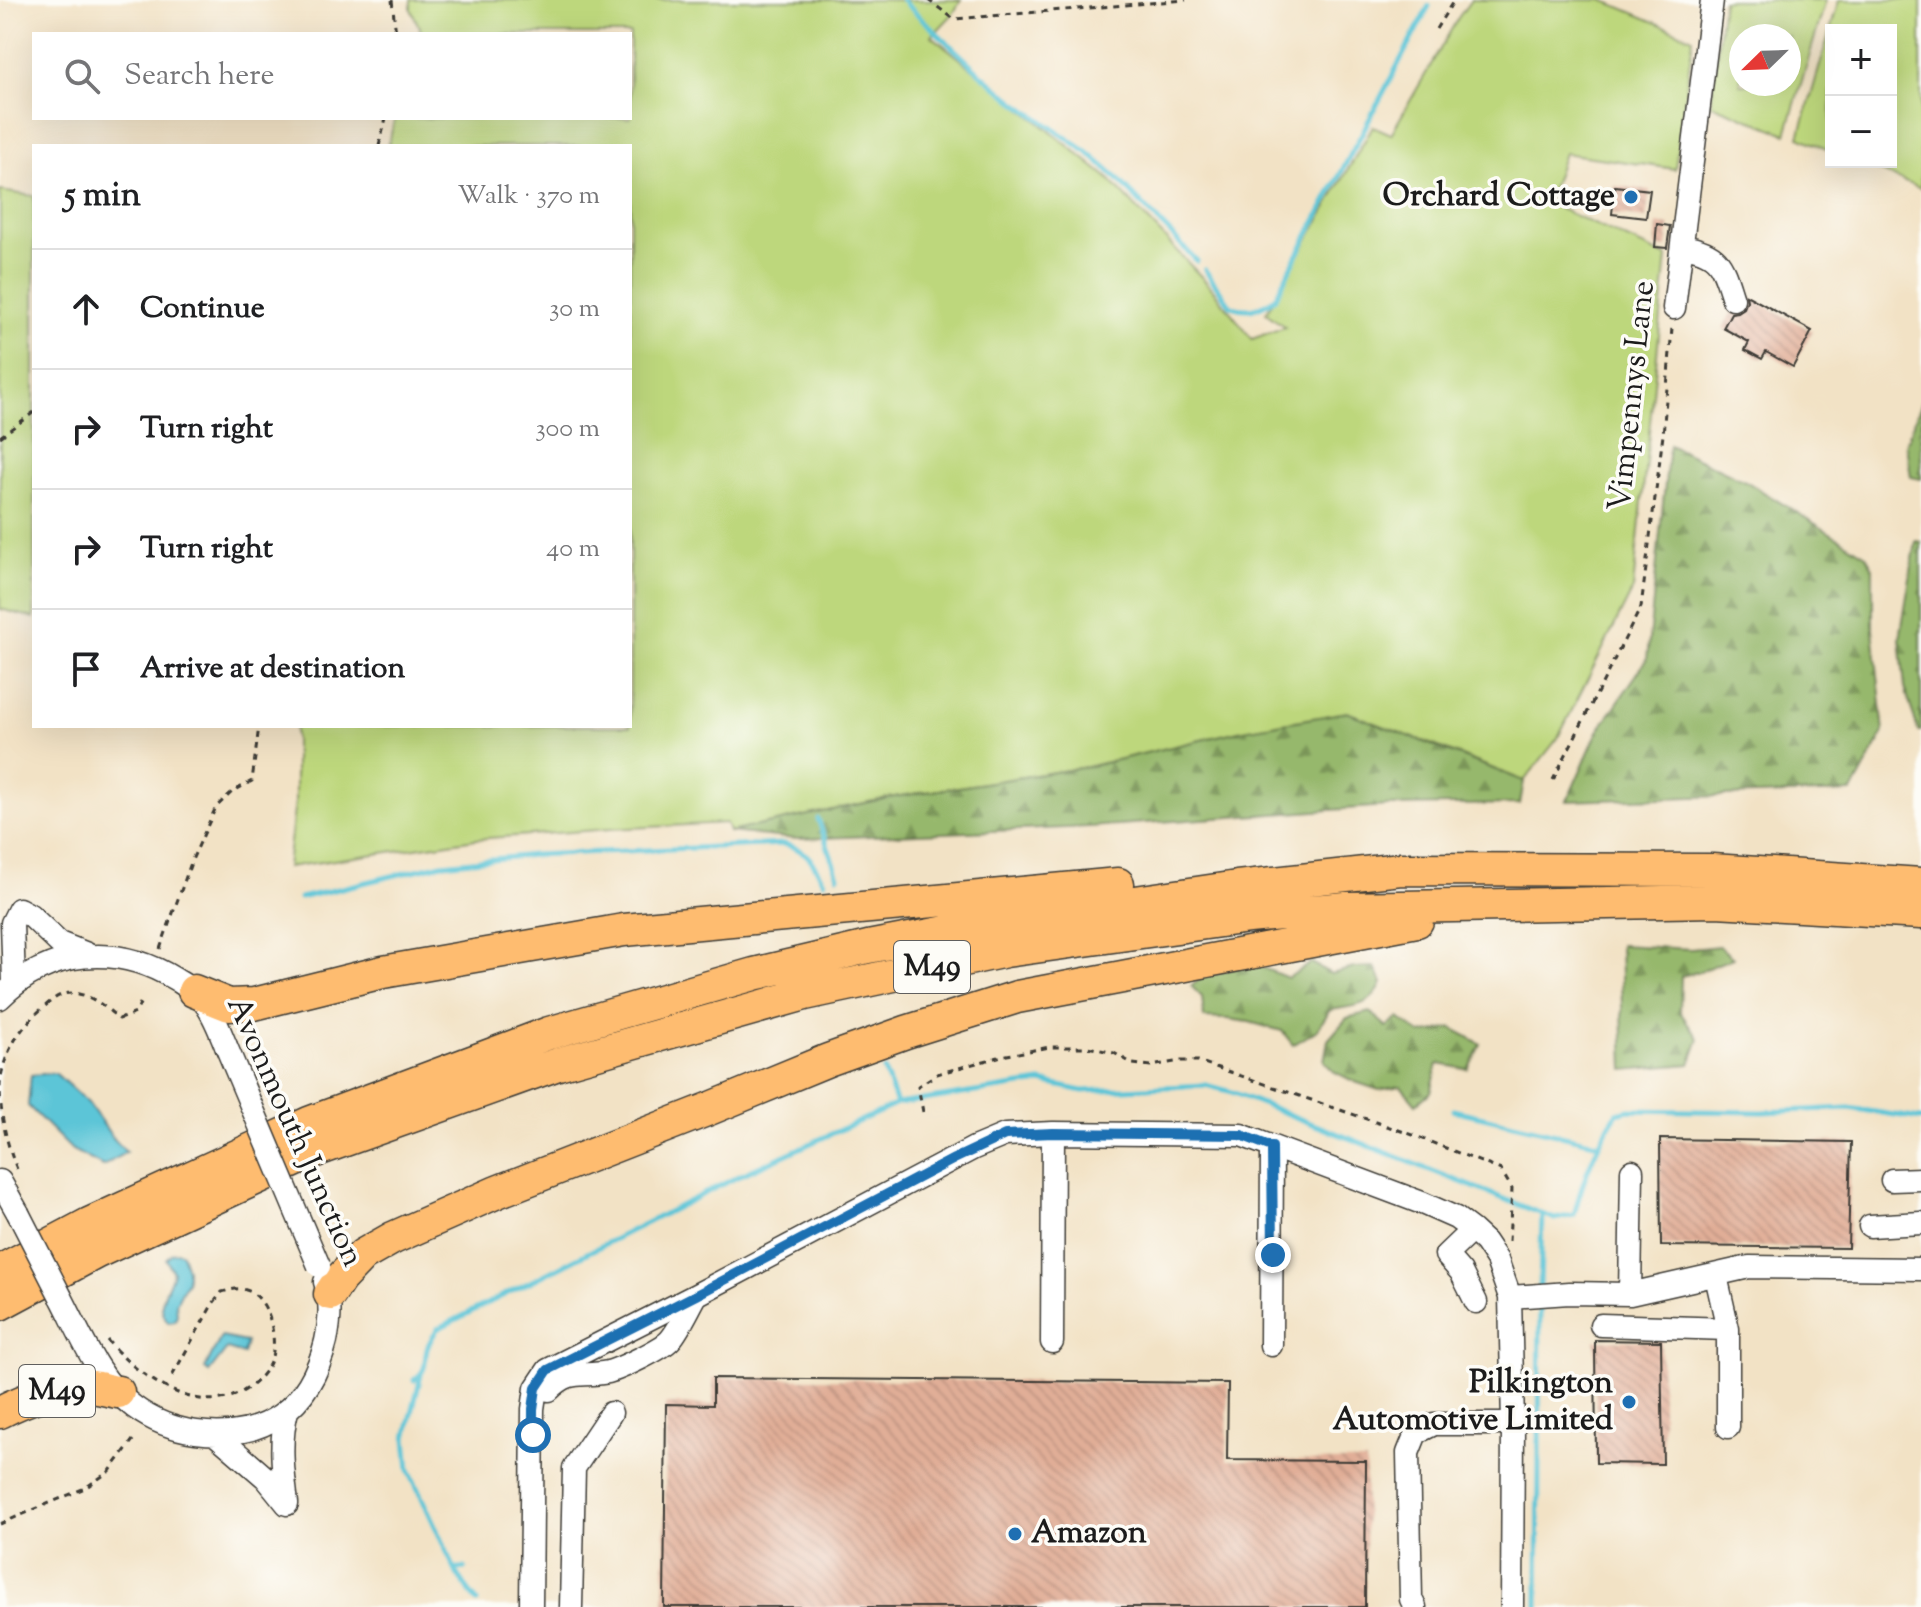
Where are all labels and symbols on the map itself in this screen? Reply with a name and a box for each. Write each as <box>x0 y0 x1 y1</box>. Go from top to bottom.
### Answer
north arrow <box>1729 24 1801 96</box>
place label: Orchard Cottage <box>1383 174 1615 220</box>
marker: Orchard Cottage <box>1622 188 1640 206</box>
street label: Vimpennys Lane <box>1598 278 1668 514</box>
road number: M49 <box>894 941 970 993</box>
street label: Avonmouth Junction <box>214 989 374 1275</box>
route end <box>1255 1237 1291 1273</box>
place label: Pilkington Automotive Limited <box>1333 1361 1613 1444</box>
road number: M49 <box>19 1365 95 1417</box>
marker: Pilkington Automotive Limited <box>1620 1393 1638 1411</box>
route start <box>515 1417 551 1453</box>
place label: Amazon <box>1031 1511 1147 1557</box>
marker: Amazon <box>1006 1525 1024 1543</box>

